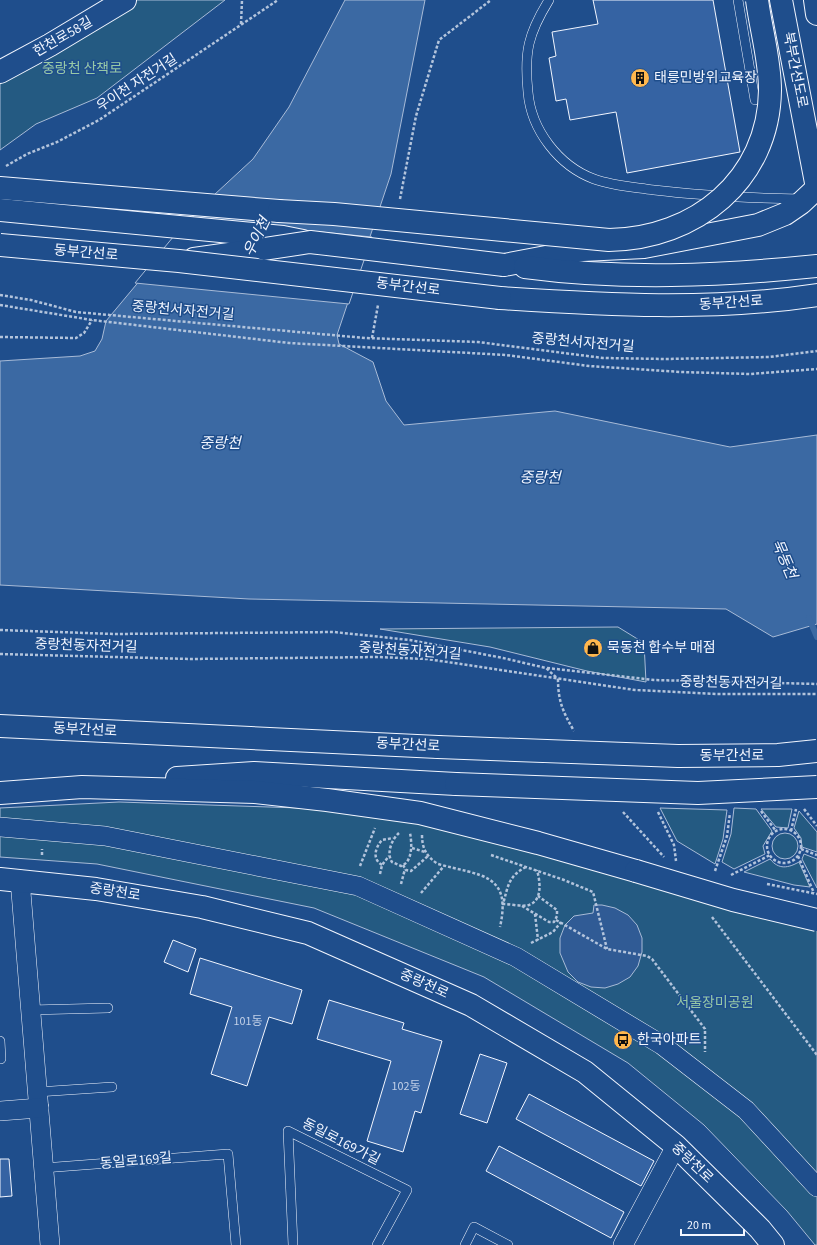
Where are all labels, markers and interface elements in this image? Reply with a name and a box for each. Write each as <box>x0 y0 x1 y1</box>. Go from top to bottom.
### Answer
street label: 한천로58길 <box>30 12 96 62</box>
street label: 북부간선도로 <box>778 30 812 110</box>
street label: 우이천 자전거길 <box>93 49 181 117</box>
park label: 중랑천 산책로 <box>42 59 122 79</box>
building icon: 태릉민방위교육장 <box>629 67 651 89</box>
place label: 태릉민방위교육장 <box>654 68 757 88</box>
water label: 우이천 <box>238 212 276 260</box>
street label: 동부간선로 <box>53 240 119 266</box>
street label: 동부간선로 <box>375 273 441 301</box>
street label: 동부간선로 <box>698 291 764 315</box>
street label: 중랑천서자전거길 <box>131 297 235 325</box>
street label: 중랑천서자전거길 <box>531 329 635 357</box>
water label: 중랑천 <box>199 433 243 454</box>
water label: 중랑천 <box>519 467 563 489</box>
water label: 묵동천 <box>766 536 803 584</box>
street label: 중랑천동자전거길 <box>34 634 138 658</box>
street label: 중랑천동자전거길 <box>358 637 462 665</box>
shop icon: 묵동천 합수부 매점 <box>582 637 604 659</box>
place label: 묵동천 합수부 매점 <box>607 638 716 658</box>
street label: 중랑천동자전거길 <box>679 672 783 694</box>
street label: 동부간선로 <box>52 718 118 742</box>
street label: 동부간선로 <box>375 733 441 757</box>
street label: 동부간선로 <box>700 746 764 766</box>
street label: 중랑천로 <box>88 878 142 906</box>
street label: 중랑천로 <box>396 964 452 1004</box>
park label: 서울장미공원 <box>676 993 754 1013</box>
house number: 101동 <box>234 1013 262 1030</box>
bus stop icon: 한국아파트 <box>612 1029 634 1051</box>
place label: 한국아파트 <box>637 1030 702 1050</box>
house number: 102동 <box>392 1078 420 1095</box>
street label: 동일로169가길 <box>298 1114 384 1170</box>
street label: 중랑천로 <box>667 1138 718 1188</box>
street label: 동일로169길 <box>99 1148 173 1174</box>
scale bar <box>681 1211 744 1237</box>
text: 20 m <box>687 1217 711 1234</box>

